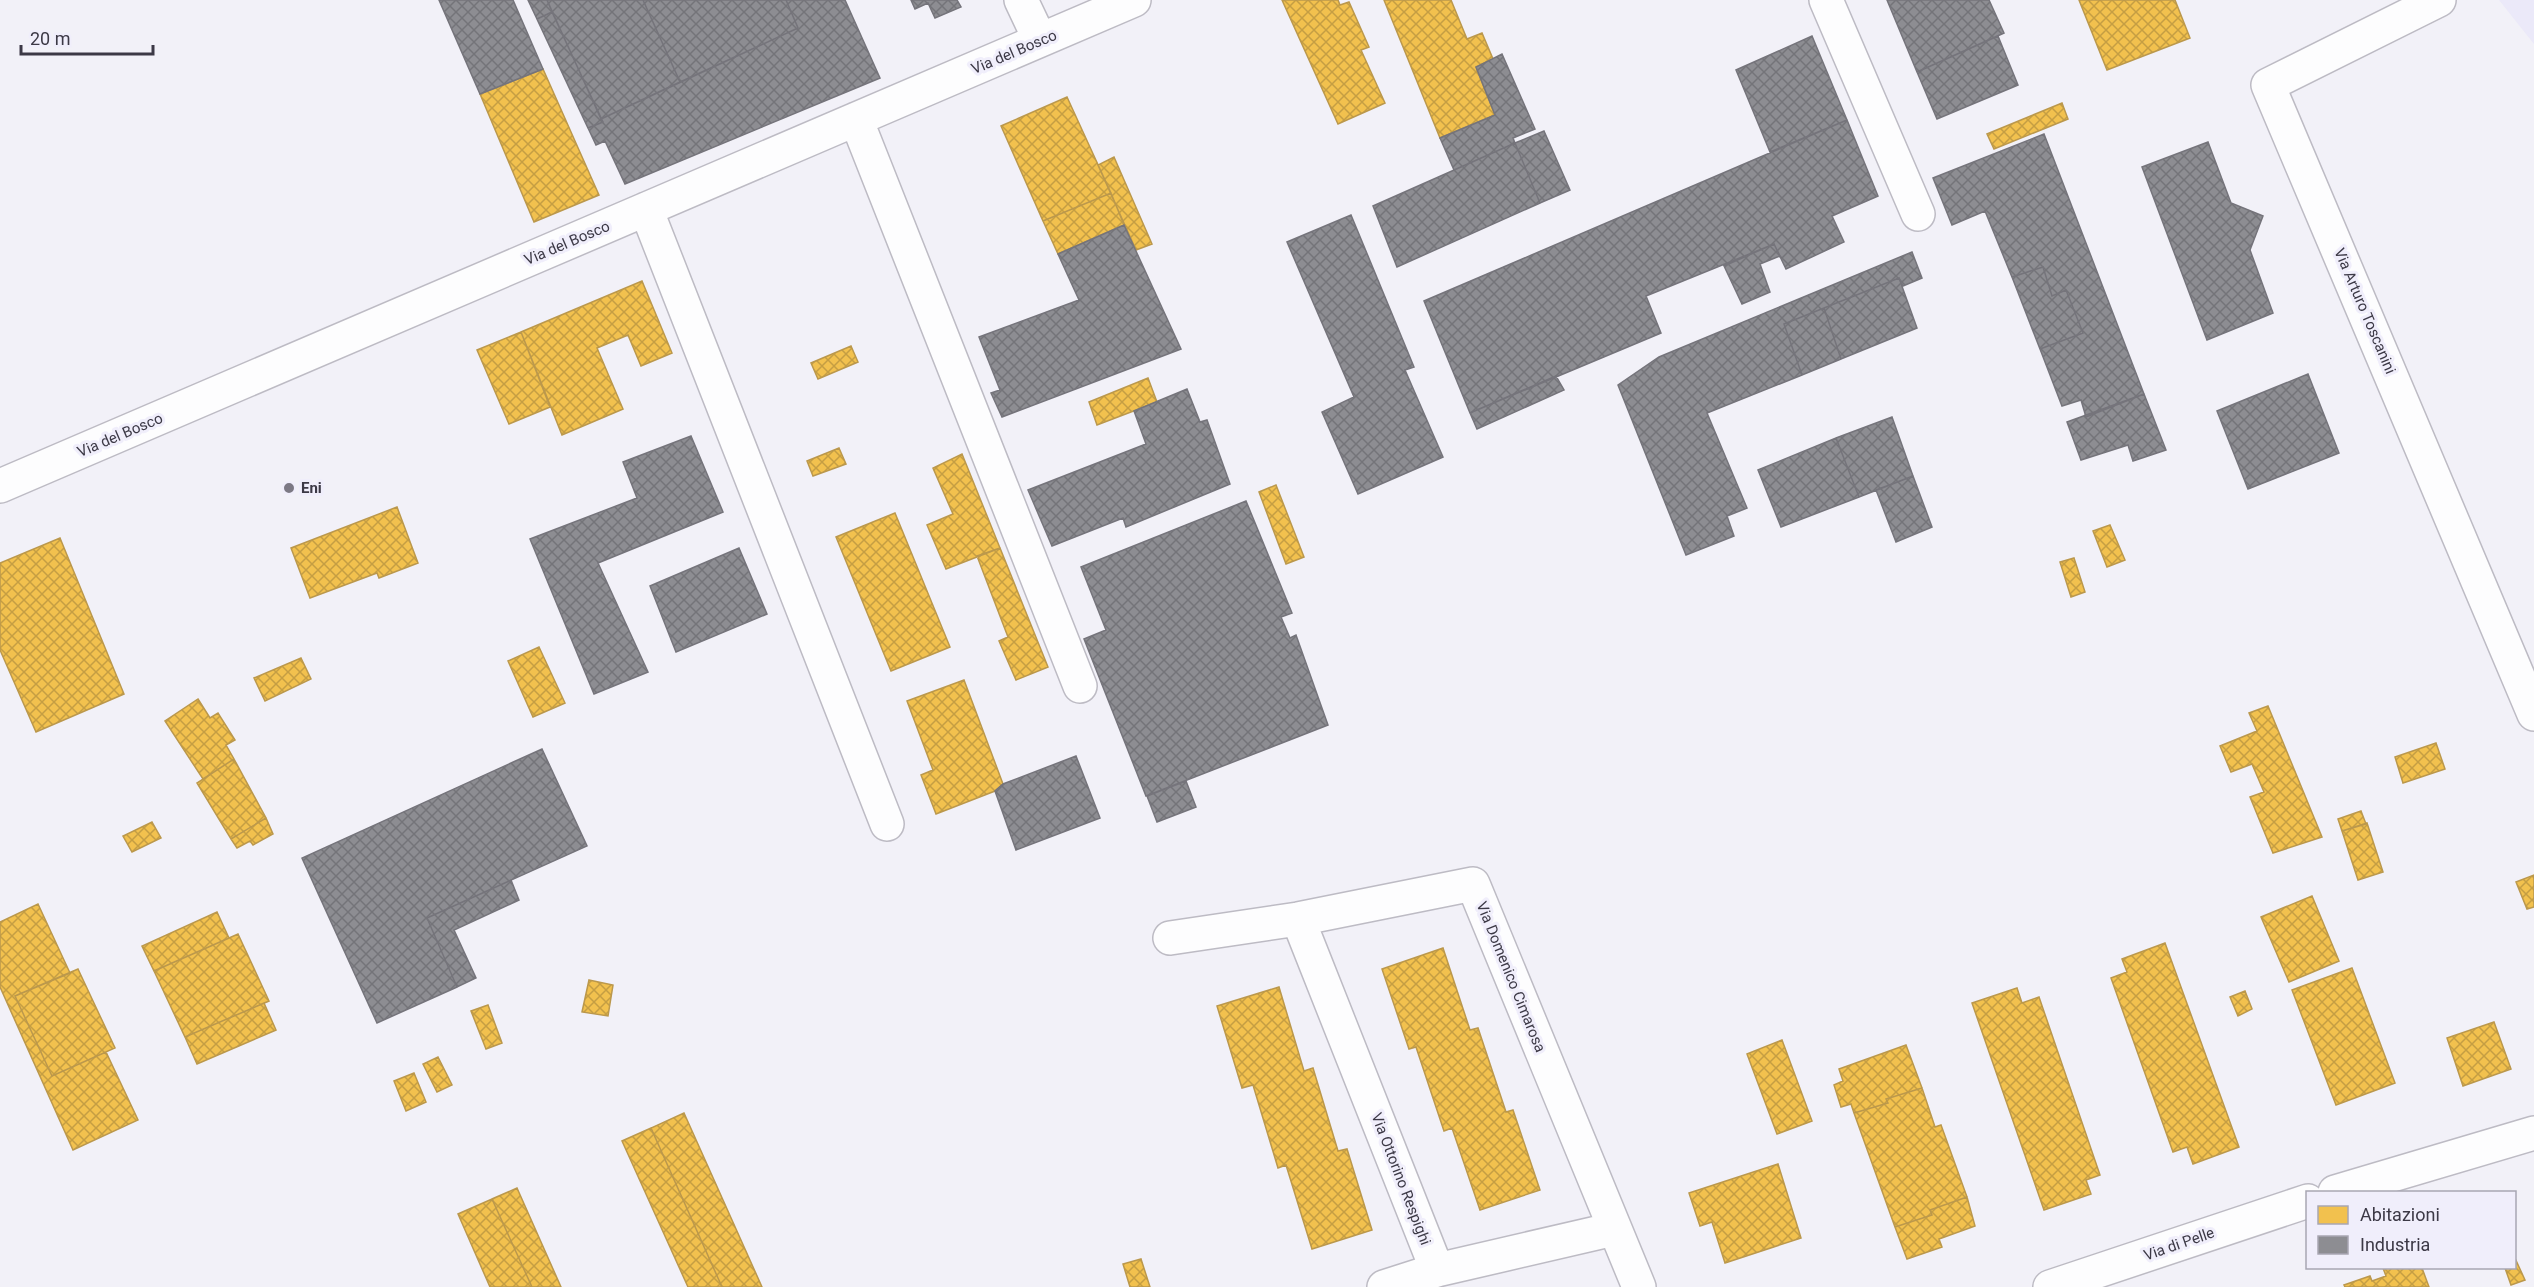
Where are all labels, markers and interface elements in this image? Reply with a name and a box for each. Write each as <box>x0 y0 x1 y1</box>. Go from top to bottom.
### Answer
scale bar <box>21 18 153 56</box>
street label: Via del Bosco <box>969 26 1059 78</box>
text: 20 m <box>30 28 70 49</box>
street label: Via del Bosco <box>522 217 612 269</box>
street label: Via Arturo Toscanini <box>2330 245 2400 377</box>
street label: Via del Bosco <box>75 409 165 461</box>
place label: Eni <box>301 479 322 497</box>
marker: Eni <box>282 481 296 495</box>
street label: Via Domenico Cimarosa <box>1473 899 1549 1055</box>
street label: Via Ottorino Respighi <box>1367 1110 1435 1248</box>
legend <box>2306 1191 2516 1269</box>
text: Abitazioni <box>2360 1204 2440 1225</box>
street label: Via di Pelle <box>2141 1224 2217 1264</box>
text: Industria <box>2360 1234 2430 1255</box>

